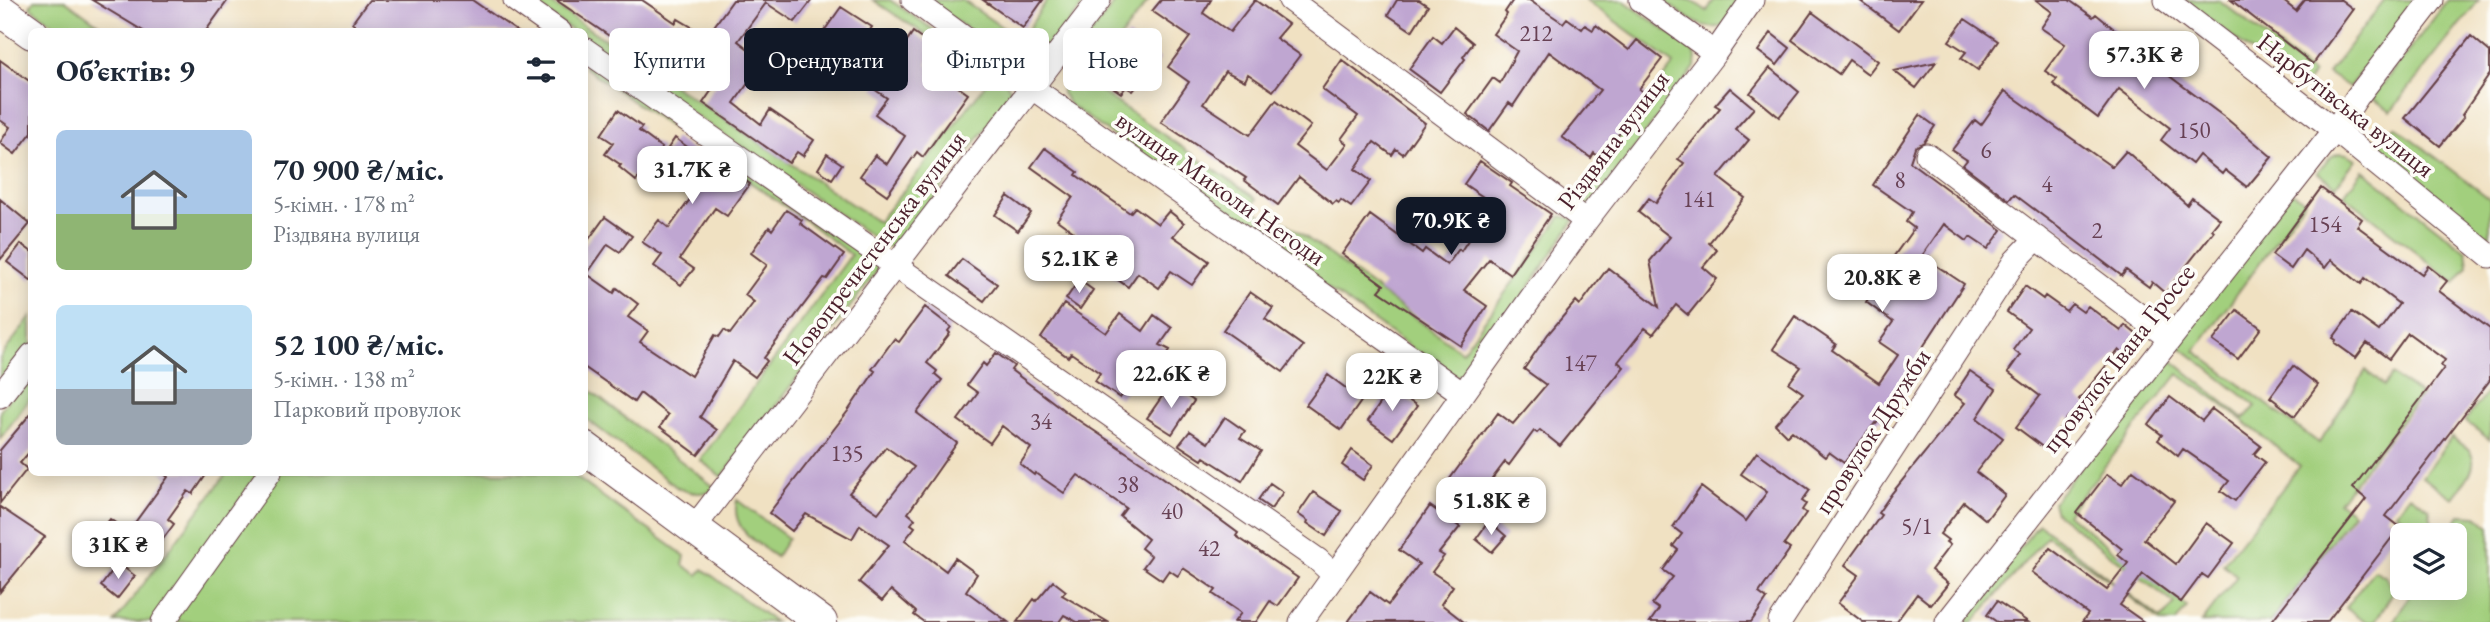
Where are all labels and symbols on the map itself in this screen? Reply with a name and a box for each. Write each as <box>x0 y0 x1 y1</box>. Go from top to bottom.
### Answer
house number: 212 <box>1519 18 1553 48</box>
street label: Нарбутівська вулиця <box>2250 25 2442 185</box>
pin: 57.3K ₴ <box>2079 32 2209 91</box>
street label: Різдвяна вулиця <box>1549 63 1677 217</box>
street label: вулиця Миколи Негоди <box>1109 103 1333 273</box>
house number: 150 <box>2177 115 2211 145</box>
street label: Новопречистенська вулиця <box>775 124 973 372</box>
house number: 6 <box>1980 135 1992 165</box>
pin: 31.7K ₴ <box>627 146 757 206</box>
house number: 8 <box>1894 165 1906 195</box>
house number: 4 <box>2041 169 2053 199</box>
house number: 141 <box>1682 184 1716 214</box>
pin: 70.9K ₴ <box>1386 198 1516 257</box>
house number: 154 <box>2308 209 2343 239</box>
house number: 2 <box>2091 215 2103 245</box>
pin: 52.1K ₴ <box>1014 236 1144 295</box>
pin: 20.8K ₴ <box>1817 254 1947 314</box>
street label: провулок Івана Гроссе <box>2034 257 2202 459</box>
street label: провулок Дружби <box>1806 342 1938 520</box>
house number: 147 <box>1563 348 1598 378</box>
pin: 22.6K ₴ <box>1106 350 1236 410</box>
pin: 22K ₴ <box>1343 354 1441 413</box>
house number: 34 <box>1030 406 1053 436</box>
house number: 135 <box>830 438 864 468</box>
house number: 38 <box>1117 469 1139 499</box>
pin: 51.8K ₴ <box>1426 477 1556 537</box>
house number: 40 <box>1161 496 1183 526</box>
house number: 5/1 <box>1901 511 1933 541</box>
pin: 31K ₴ <box>69 522 167 581</box>
house number: 42 <box>1198 533 1220 563</box>

